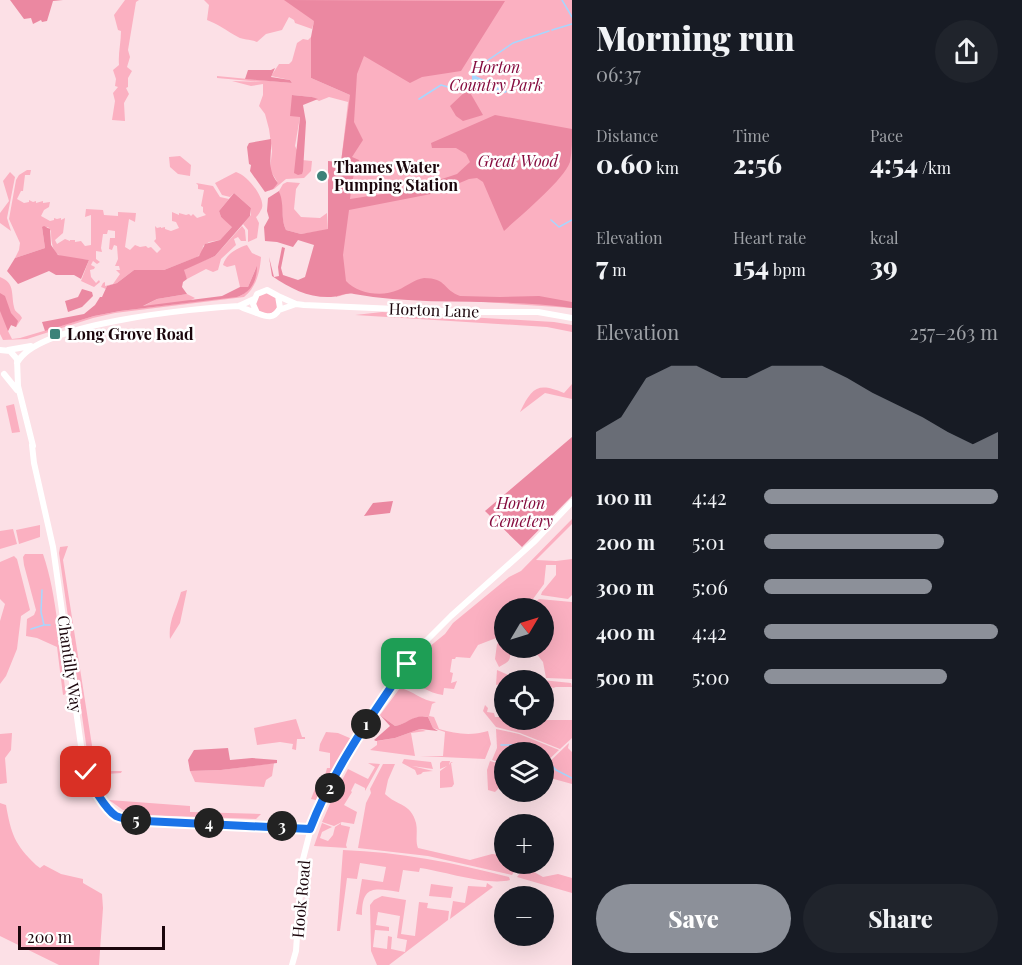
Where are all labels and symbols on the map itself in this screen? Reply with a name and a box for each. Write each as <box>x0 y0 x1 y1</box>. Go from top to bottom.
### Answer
park label: Horton Country Park <box>449 56 543 95</box>
park label: Great Wood <box>478 150 560 171</box>
place label: Thames Water Pumping Station <box>334 156 458 195</box>
marker: Thames Water Pumping Station <box>315 169 329 183</box>
street label: Horton Lane <box>388 297 480 322</box>
place label: Long Grove Road <box>67 323 194 344</box>
marker: Long Grove Road <box>48 327 62 341</box>
park label: Horton Cemetery <box>489 492 553 531</box>
north arrow <box>494 598 554 658</box>
street label: Chantilly Way <box>53 614 88 714</box>
pin <box>381 638 432 689</box>
pin: 1 <box>351 709 381 739</box>
pin <box>60 746 111 797</box>
pin: 2 <box>315 773 345 803</box>
pin: 5 <box>121 805 151 835</box>
pin: 4 <box>194 808 224 838</box>
pin: 3 <box>267 811 297 841</box>
street label: Hook Road <box>287 859 314 939</box>
scale bar <box>18 923 165 950</box>

